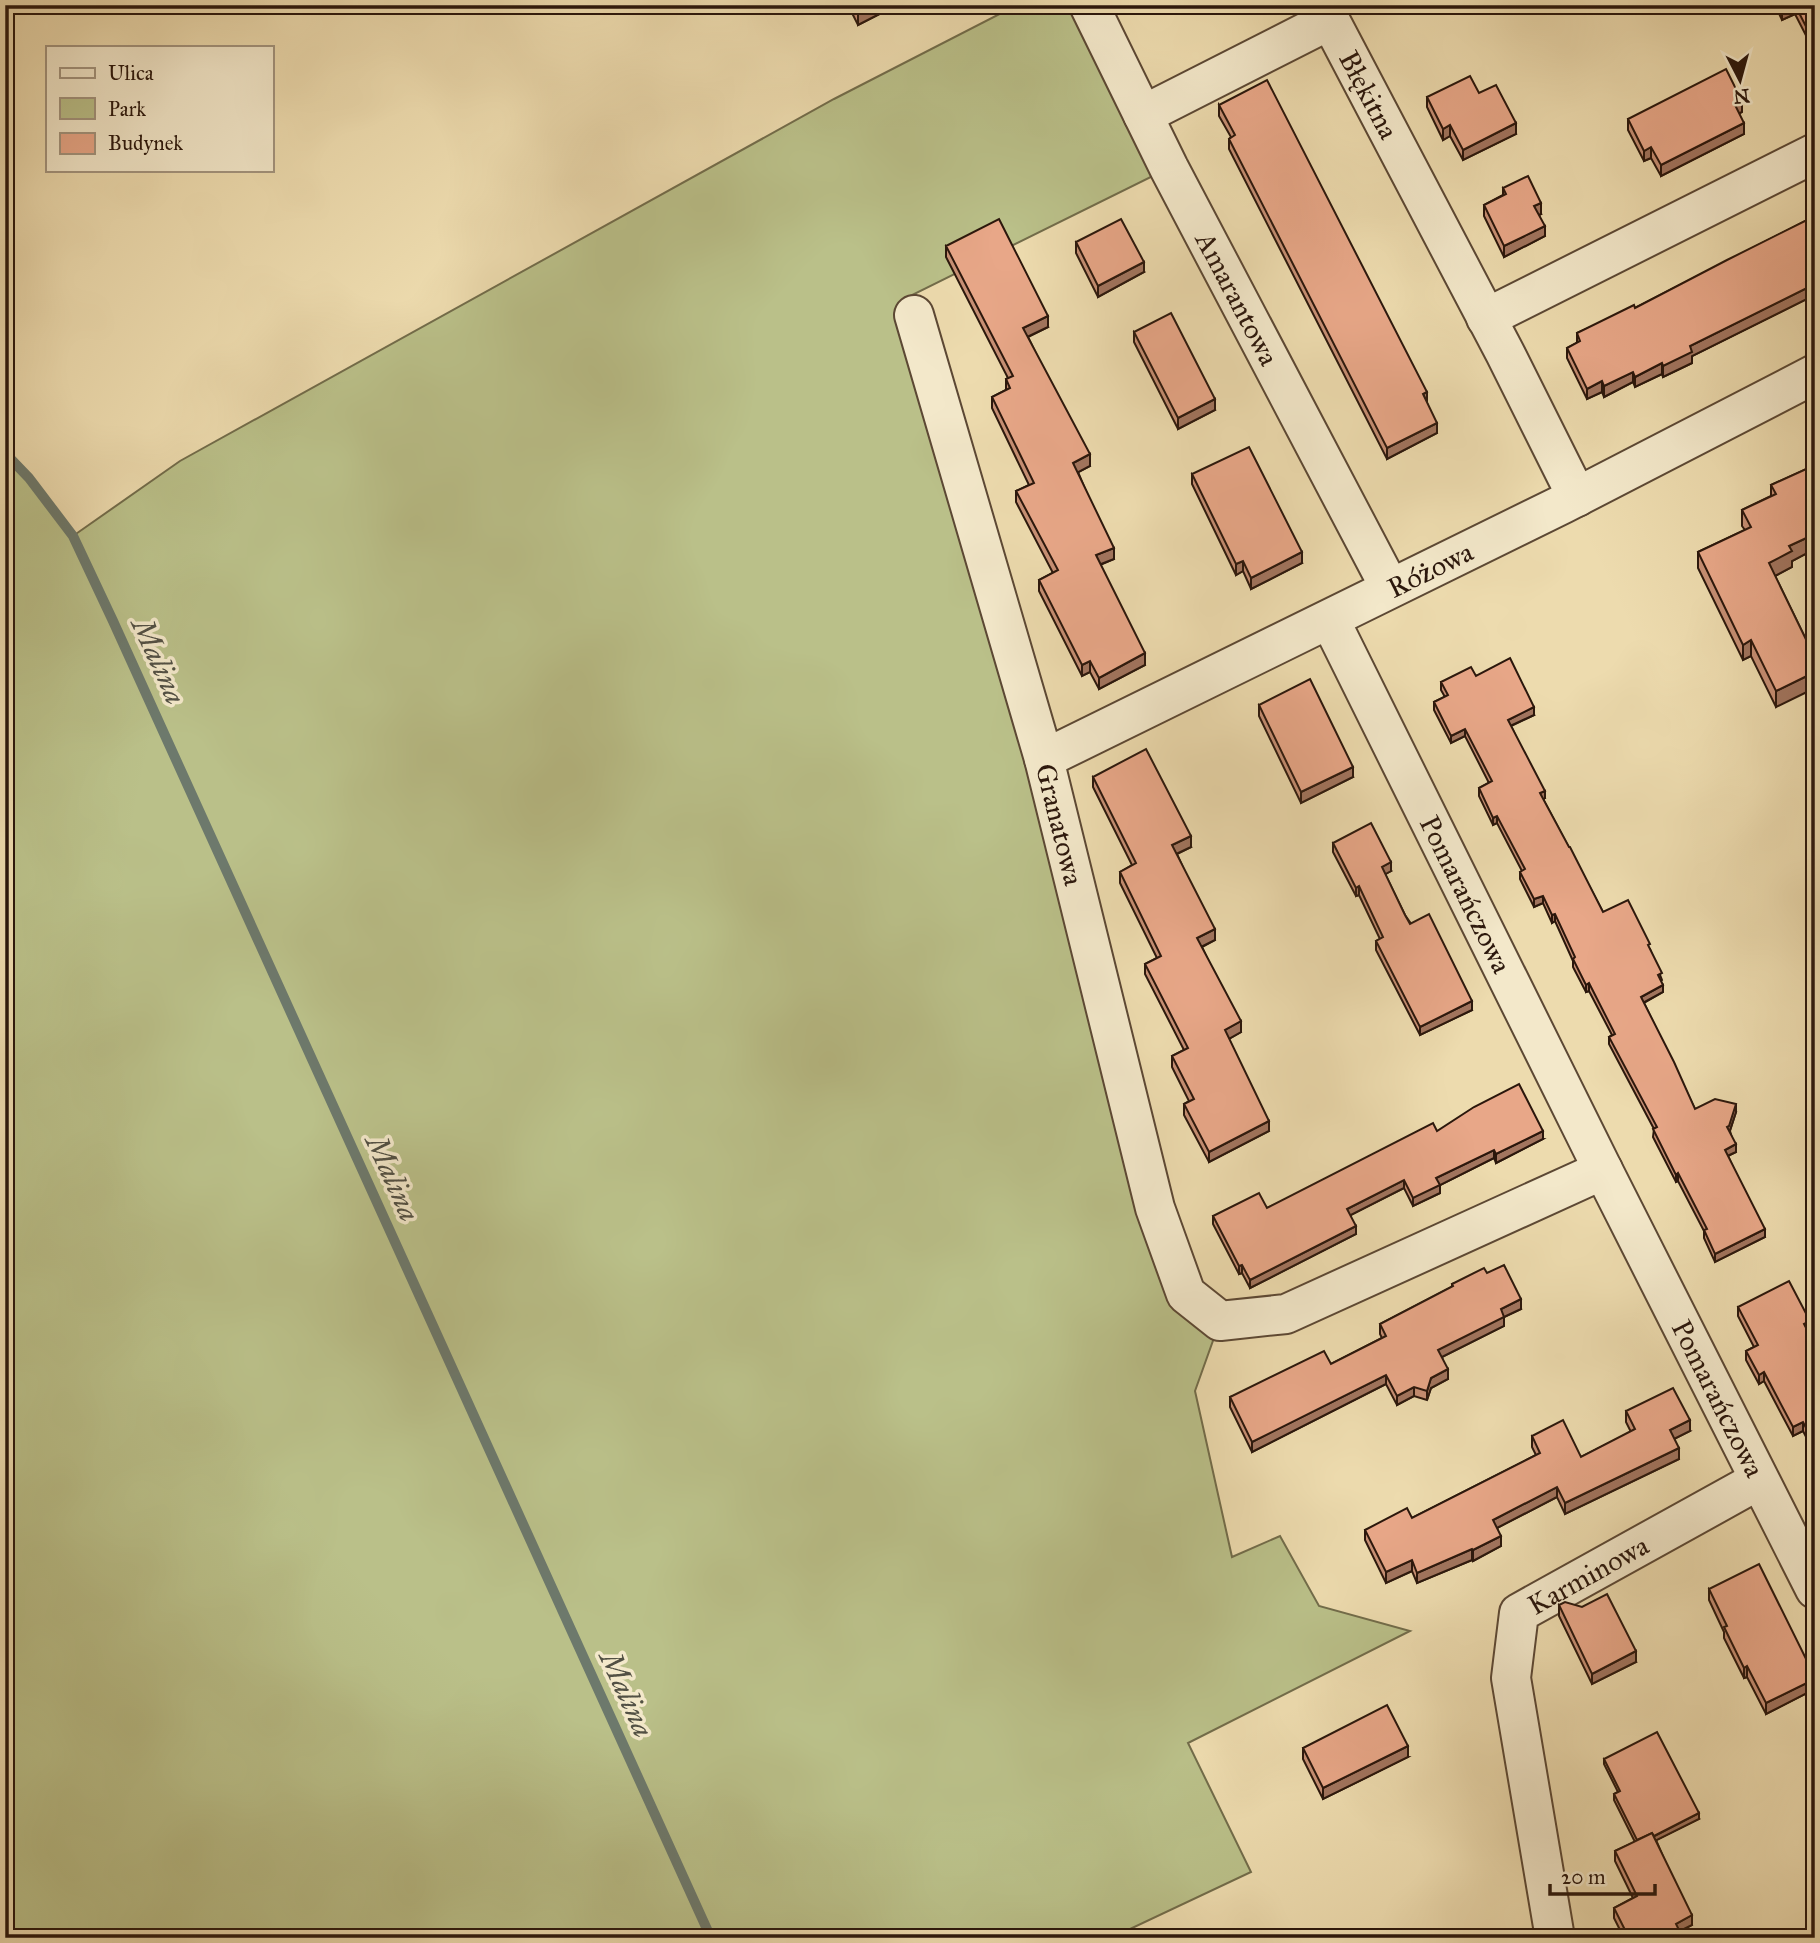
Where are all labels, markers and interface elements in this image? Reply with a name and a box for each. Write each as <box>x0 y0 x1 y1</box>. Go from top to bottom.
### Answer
street label: Błękitna <box>1332 44 1407 145</box>
legend <box>46 46 273 172</box>
north arrow <box>1704 46 1774 116</box>
text: Ulica <box>108 60 154 86</box>
text: N <box>1733 84 1751 109</box>
text: Park <box>108 96 146 122</box>
text: Budynek <box>108 130 183 156</box>
street label: Amarantowa <box>1188 225 1287 371</box>
street label: Różowa <box>1381 534 1479 605</box>
water label: Malina <box>123 610 194 710</box>
street label: Granatowa <box>1028 760 1092 889</box>
street label: Pomarańczowa <box>1412 809 1520 979</box>
water label: Malina <box>357 1127 428 1227</box>
street label: Pomarańczowa <box>1664 1314 1773 1483</box>
street label: Karminowa <box>1521 1527 1655 1622</box>
water label: Malina <box>591 1643 662 1743</box>
scale bar <box>1550 1852 1656 1896</box>
text: 20 m <box>1561 1864 1606 1890</box>

